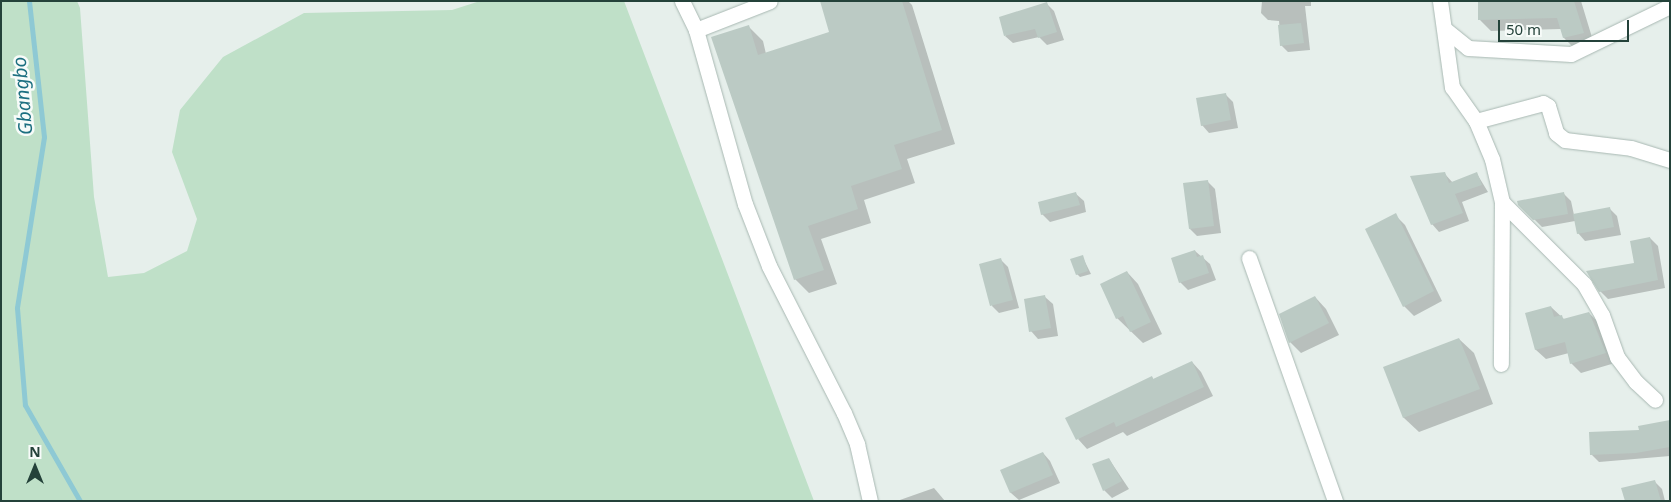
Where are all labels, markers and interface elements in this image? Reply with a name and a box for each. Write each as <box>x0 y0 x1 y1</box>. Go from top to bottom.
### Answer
scale bar <box>1501 10 1632 42</box>
text: 50 m <box>1506 19 1541 39</box>
water label: Gbangbo <box>8 56 38 136</box>
north arrow <box>10 442 60 492</box>
text: N <box>29 442 41 461</box>

